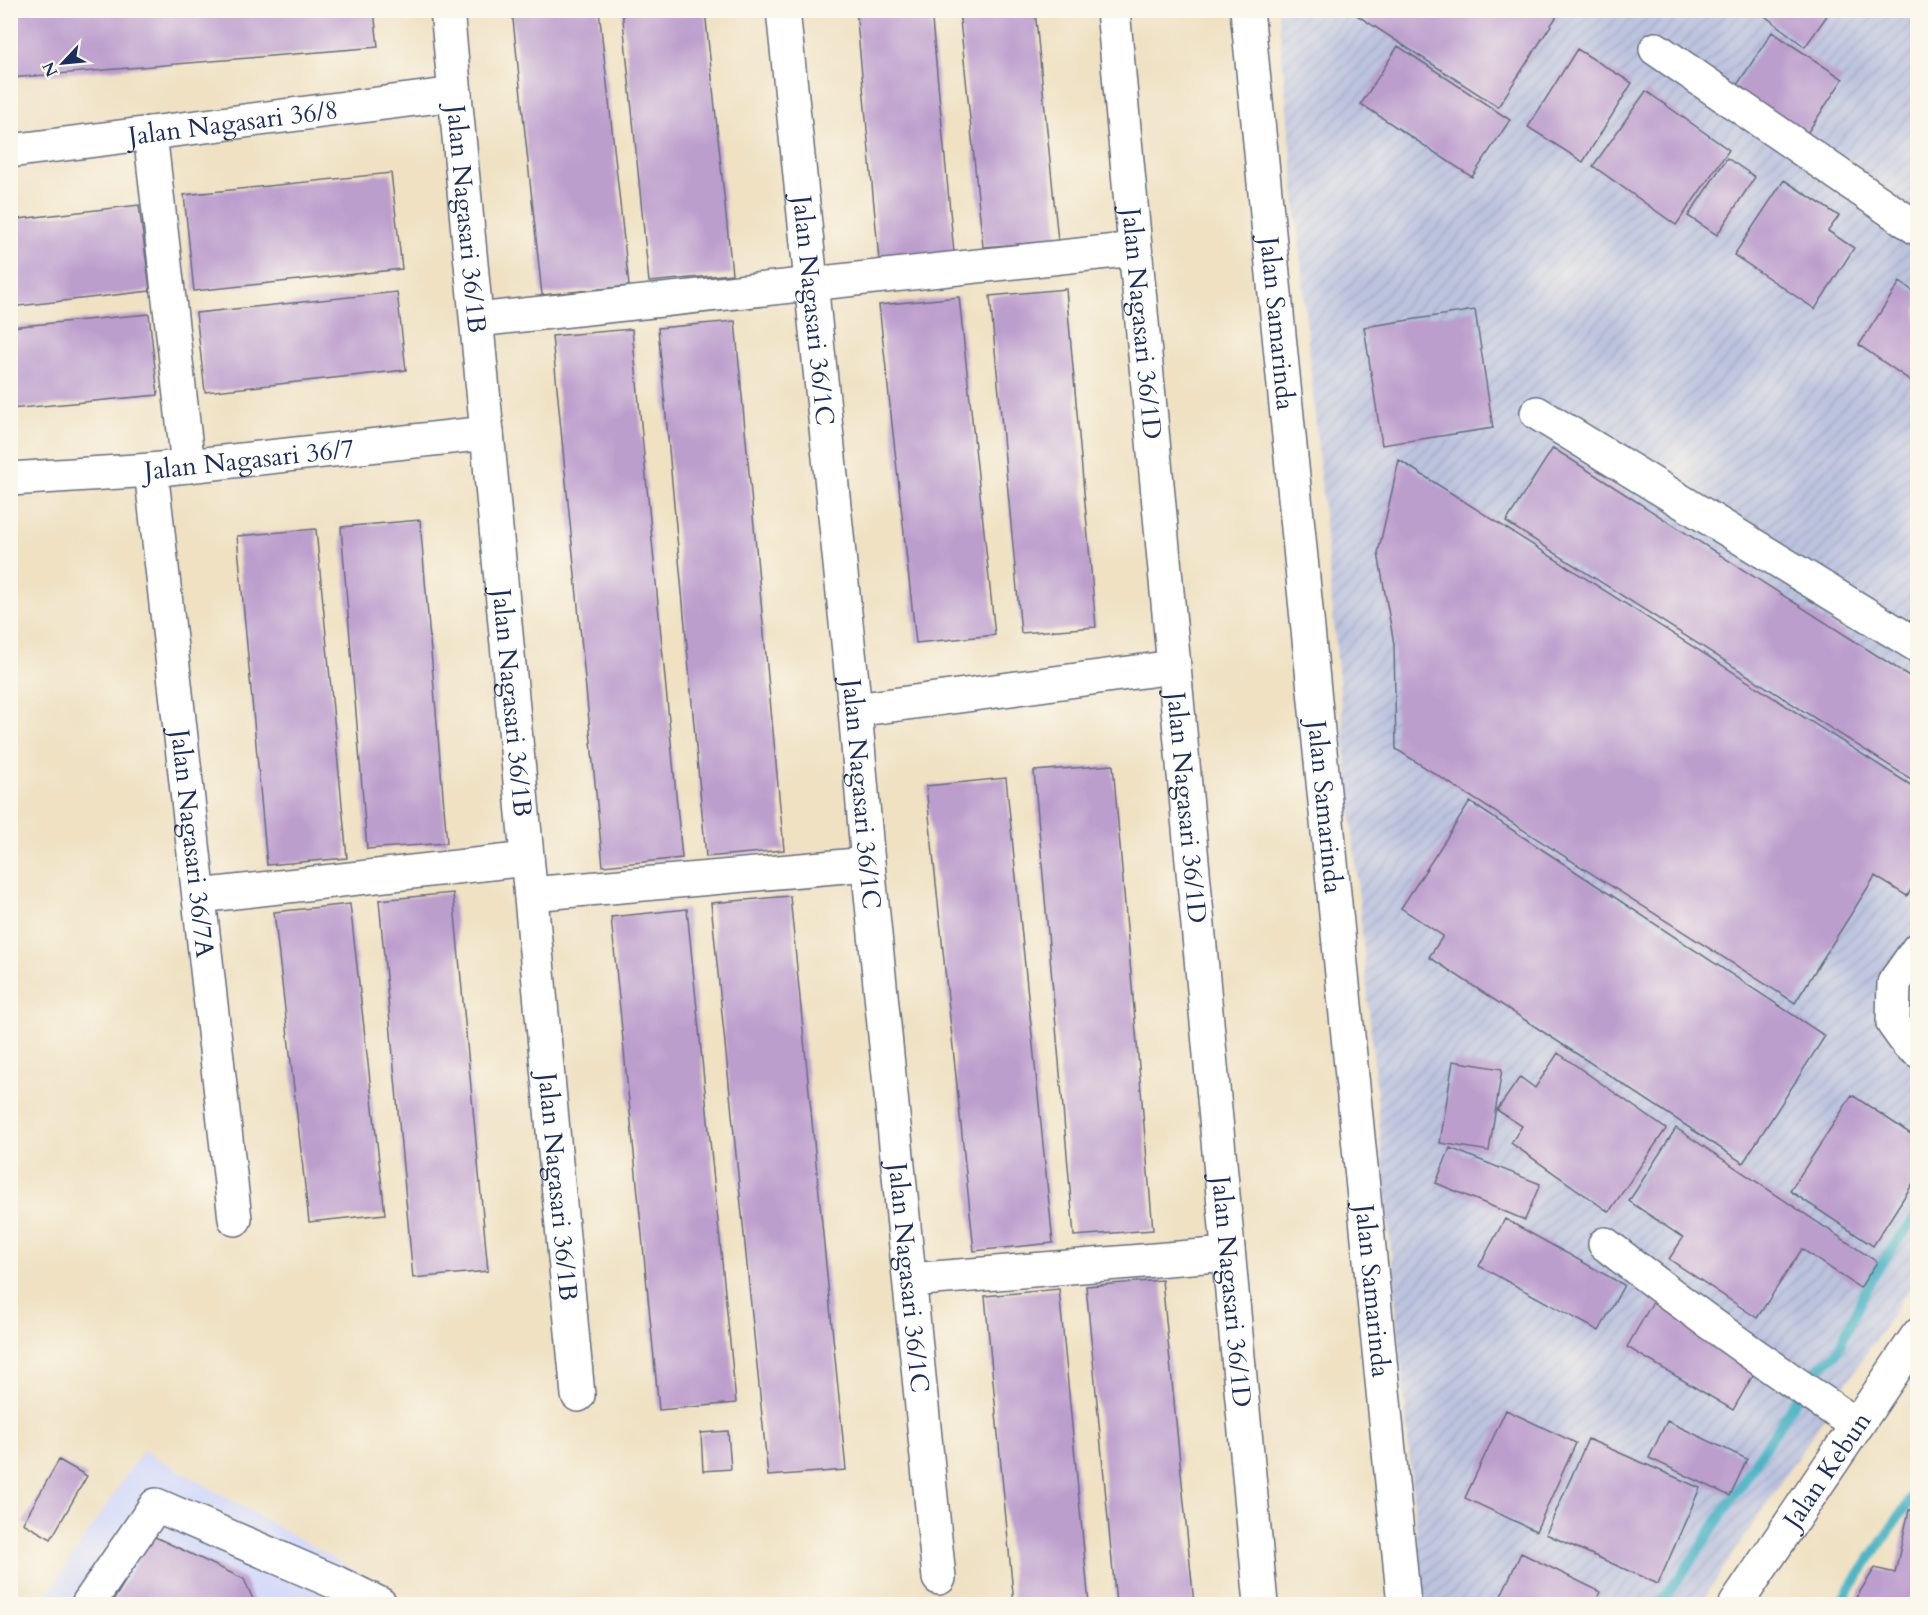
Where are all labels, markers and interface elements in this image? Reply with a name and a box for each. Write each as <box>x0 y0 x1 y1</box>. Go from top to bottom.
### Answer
north arrow <box>33 33 93 93</box>
text: N <box>37 58 63 80</box>
street label: Jalan Nagasari 36/8 <box>122 92 340 154</box>
street label: Jalan Nagasari 36/1B <box>438 100 495 335</box>
street label: Jalan Nagasari 36/1C <box>784 190 843 427</box>
street label: Jalan Nagasari 36/1D <box>1114 202 1170 441</box>
street label: Jalan Samarinda <box>1252 231 1304 412</box>
street label: Jalan Nagasari 36/7 <box>139 430 356 488</box>
street label: Jalan Nagasari 36/1B <box>484 583 541 818</box>
street label: Jalan Nagasari 36/1C <box>834 673 890 911</box>
street label: Jalan Nagasari 36/1D <box>1159 686 1215 925</box>
street label: Jalan Samarinda <box>1299 715 1351 895</box>
street label: Jalan Nagasari 36/7A <box>162 724 223 960</box>
street label: Jalan Nagasari 36/1B <box>530 1067 586 1302</box>
street label: Jalan Nagasari 36/1C <box>880 1157 938 1394</box>
street label: Jalan Nagasari 36/1D <box>1203 1170 1260 1409</box>
street label: Jalan Samarinda <box>1347 1199 1399 1379</box>
street label: Jalan Kebun <box>1773 1404 1879 1538</box>

